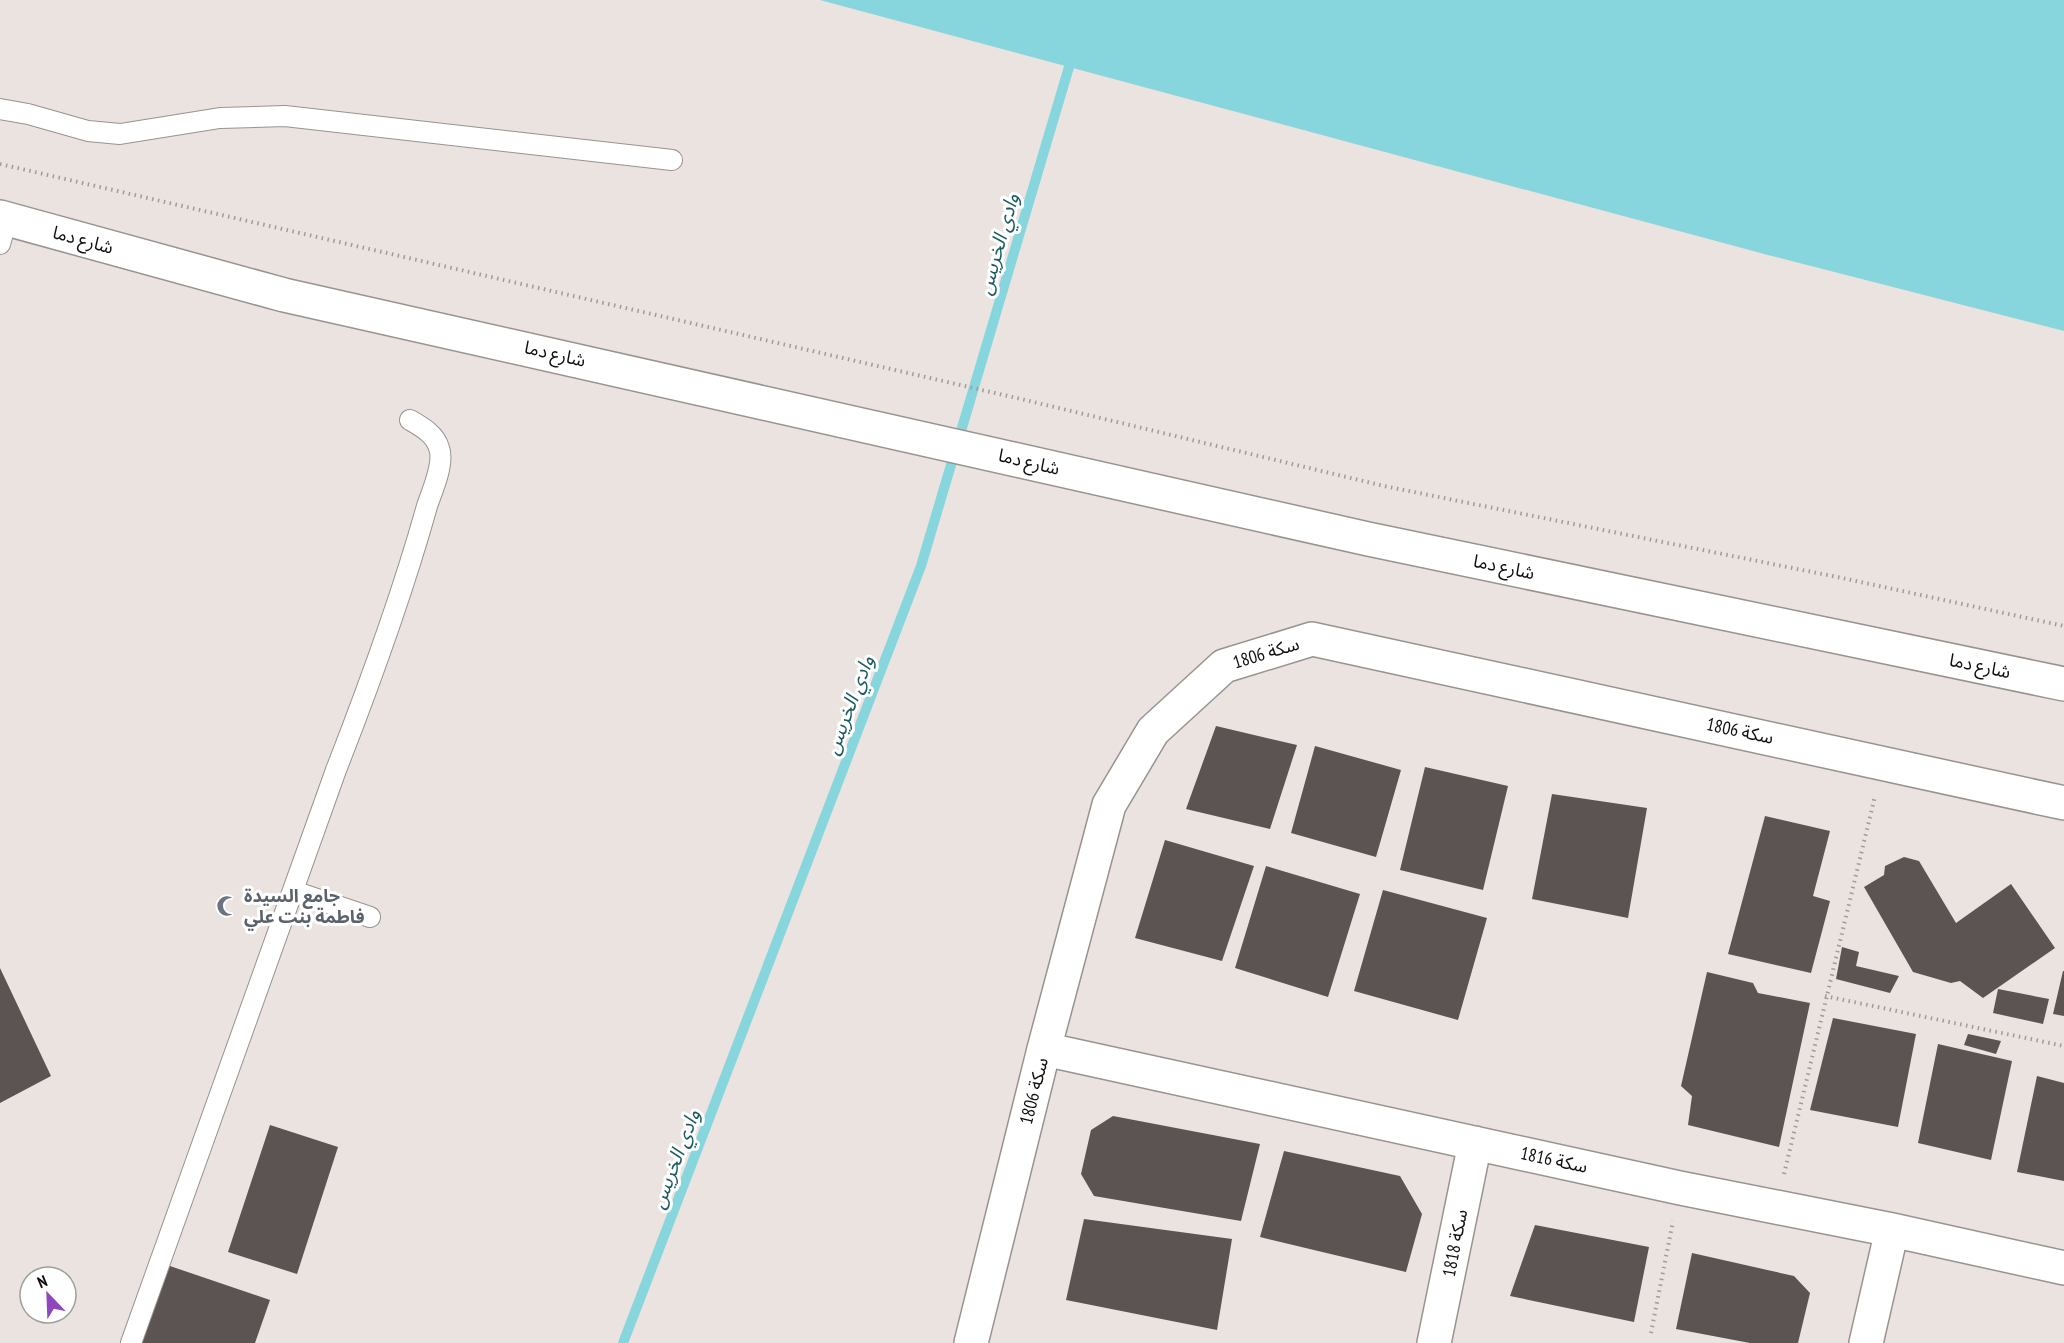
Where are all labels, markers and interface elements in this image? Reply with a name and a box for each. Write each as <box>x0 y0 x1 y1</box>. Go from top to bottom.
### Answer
water label: وادي الخريس <box>971 190 1027 298</box>
street label: شارع دما <box>49 220 116 262</box>
street label: شارع دما <box>522 335 588 375</box>
street label: شارع دما <box>996 443 1062 483</box>
street label: شارع دما <box>1471 549 1537 587</box>
street label: سكة 1806 <box>1230 632 1302 673</box>
street label: شارع دما <box>1947 648 2013 686</box>
water label: وادي الخريس <box>818 652 882 759</box>
street label: سكة 1806 <box>1704 712 1776 749</box>
place label: جامع السيدة فاطمة بنت علي <box>244 884 365 931</box>
mosque icon: جامع السيدة فاطمة بنت علي <box>215 894 239 918</box>
street label: سكة 1806 <box>1014 1055 1053 1127</box>
water label: وادي الخريس <box>644 1106 708 1213</box>
street label: سكة 1816 <box>1518 1141 1590 1178</box>
street label: سكة 1818 <box>1437 1207 1472 1279</box>
north arrow <box>18 1265 78 1325</box>
text: N <box>34 1270 50 1292</box>

